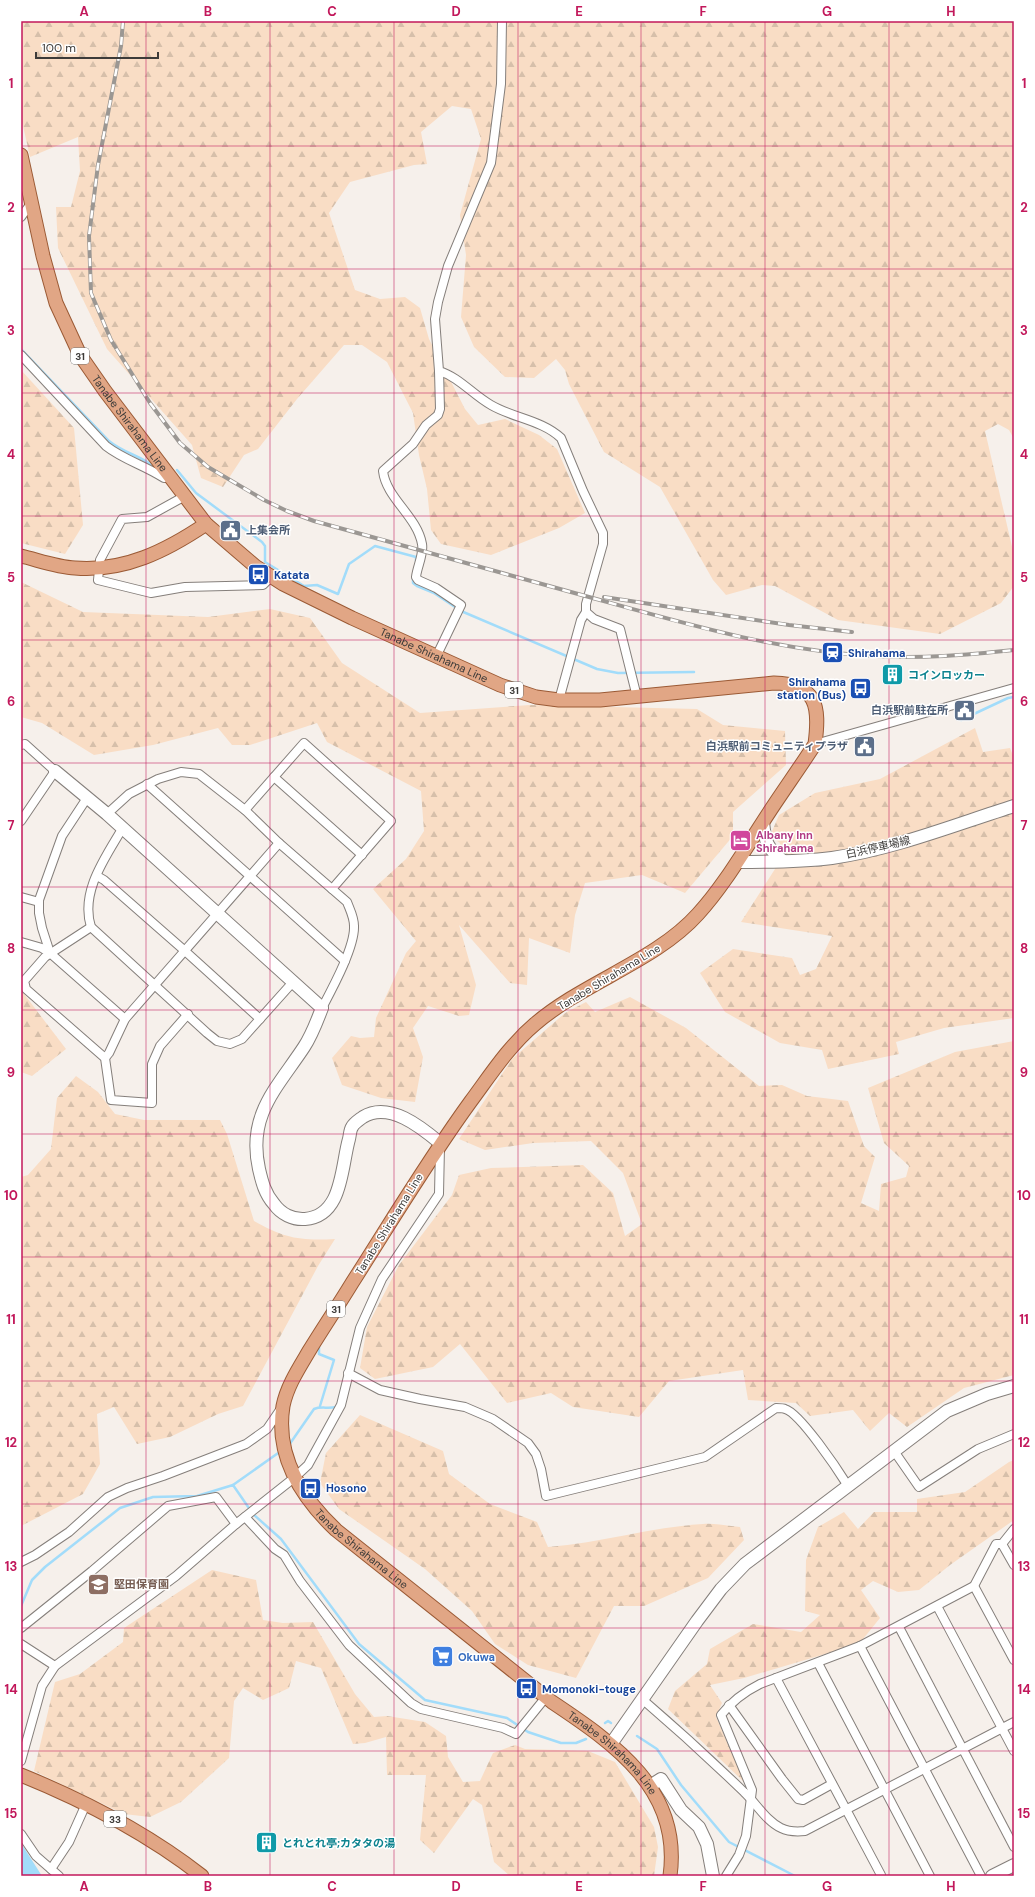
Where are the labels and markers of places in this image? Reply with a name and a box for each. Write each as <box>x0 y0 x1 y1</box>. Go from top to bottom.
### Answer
public building icon: 上集会所 <box>217 517 243 543</box>
place label: 上集会所 <box>246 523 290 537</box>
bus stop icon: Katata <box>245 562 271 588</box>
place label: Katata <box>274 568 310 582</box>
station icon: Shirahama <box>820 640 846 666</box>
place label: Shirahama <box>848 646 905 660</box>
building icon: コインロッカー <box>880 662 906 688</box>
place label: コインロッカー <box>908 668 985 682</box>
place label: Shirahama station (Bus) <box>777 675 846 702</box>
bus stop icon: Shirahama station (Bus) <box>848 675 874 701</box>
public building icon: 白浜駅前駐在所 <box>951 697 977 723</box>
place label: 白浜駅前駐在所 <box>871 703 948 717</box>
public building icon: 白浜駅前コミュニティプラザ <box>851 733 877 759</box>
place label: 白浜駅前コミュニティプラザ <box>706 739 848 753</box>
hotel icon: Albany Inn Shirahama <box>727 828 753 854</box>
place label: Albany Inn Shirahama <box>756 828 813 855</box>
bus stop icon: Hosono <box>297 1475 323 1501</box>
place label: Hosono <box>326 1481 367 1495</box>
school or university icon: 堅田保育園 <box>86 1571 112 1597</box>
place label: 堅田保育園 <box>114 1577 169 1591</box>
supermarket icon: Okuwa <box>429 1644 455 1670</box>
place label: Okuwa <box>458 1650 495 1664</box>
bus stop icon: Momonoki-touge <box>513 1676 539 1702</box>
place label: Momonoki-touge <box>542 1682 636 1696</box>
building icon: とれとれ亭;カタタの湯 <box>254 1830 280 1856</box>
place label: とれとれ亭;カタタの湯 <box>282 1836 395 1850</box>

